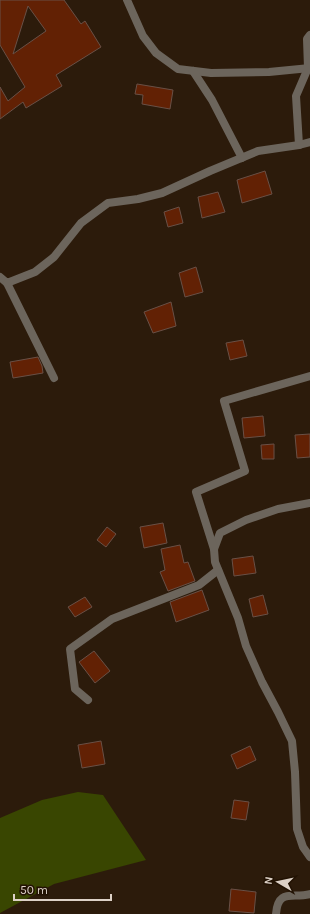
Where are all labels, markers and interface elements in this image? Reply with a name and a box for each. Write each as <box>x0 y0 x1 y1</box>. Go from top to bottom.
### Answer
north arrow <box>258 862 298 902</box>
scale bar <box>14 876 111 902</box>
text: N <box>262 876 276 885</box>
text: 50 m <box>20 883 48 897</box>

